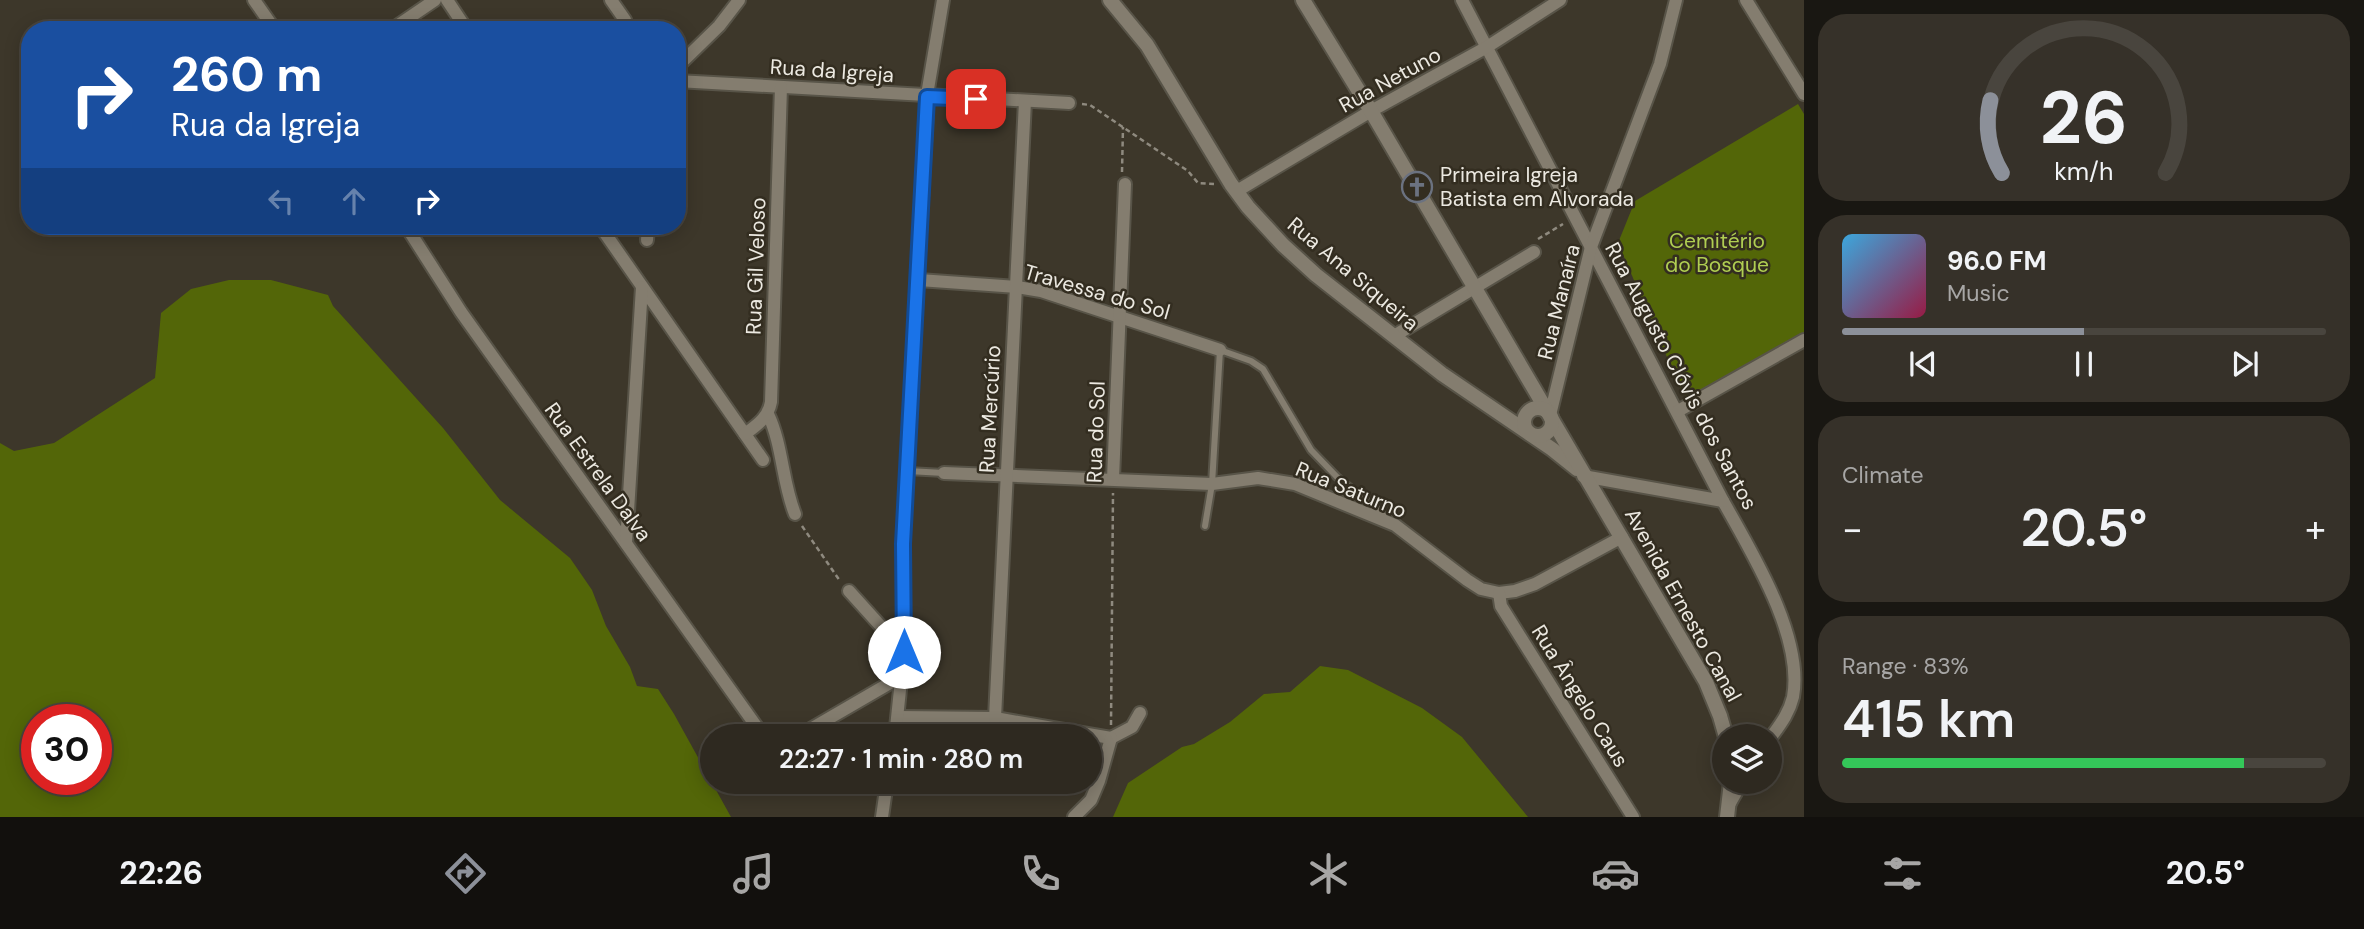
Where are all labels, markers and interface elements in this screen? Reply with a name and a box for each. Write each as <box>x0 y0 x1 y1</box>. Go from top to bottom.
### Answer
street label: Rua Netuno <box>1334 41 1446 119</box>
text: 260 m <box>171 42 322 106</box>
icon: right <box>56 49 147 140</box>
street label: Rua da Igreja <box>769 53 895 89</box>
pin <box>946 69 1006 129</box>
text: 26 <box>2040 72 2128 167</box>
icon: arrive <box>957 80 995 118</box>
text: Rua da Igreja <box>171 104 360 146</box>
text: km/h <box>2054 155 2114 188</box>
place label: Primeira Igreja Batista em Alvorada <box>1440 161 1634 213</box>
church icon: Primeira Igreja Batista em Alvorada <box>1400 170 1434 204</box>
icon: left <box>262 182 300 220</box>
icon: ahead <box>335 182 373 220</box>
icon: right <box>408 182 446 220</box>
street label: Rua Gil Veloso <box>740 197 772 335</box>
street label: Rua Ana Siqueira <box>1282 211 1424 337</box>
park label: Cemitério do Bosque <box>1665 227 1769 279</box>
street label: Rua Augusto Clóvis dos Santos <box>1598 237 1764 515</box>
street label: Rua Manaíra <box>1531 241 1587 363</box>
text: 96.0 FM <box>1947 244 2047 278</box>
street label: Travessa do Sol <box>1021 258 1173 326</box>
text: Music <box>1947 278 2010 308</box>
street label: Rua Mercúrio <box>973 344 1007 474</box>
icon: previous <box>1904 345 1942 383</box>
icon: pause <box>2065 345 2103 383</box>
icon: next <box>2226 345 2264 383</box>
street label: Rua do Sol <box>1080 381 1112 483</box>
street label: Rua Estrela Dalva <box>538 397 658 547</box>
street label: Rua Saturno <box>1291 455 1411 525</box>
text: Climate <box>1842 460 1924 490</box>
text: 20.5° <box>2021 494 2147 562</box>
street label: Avenida Ernesto Canal <box>1618 503 1748 707</box>
text: − <box>1842 504 1863 554</box>
text: + <box>2305 504 2326 554</box>
position arrow <box>867 615 941 689</box>
street label: Rua Ângelo Caus <box>1525 620 1635 772</box>
text: Range · 83% <box>1842 651 1969 681</box>
text: 415 km <box>1842 685 2015 753</box>
speed limit sign: 30 <box>21 704 112 795</box>
map controls <box>1712 724 1782 794</box>
button: layers <box>1712 724 1782 794</box>
text: 22:27 · 1 min · 280 m <box>779 742 1023 776</box>
icon: directions <box>441 849 490 898</box>
icon: music <box>729 849 778 898</box>
icon: phone <box>1016 849 1065 898</box>
icon: climate <box>1304 849 1353 898</box>
icon: car <box>1591 849 1640 898</box>
icon: filters <box>1878 849 1927 898</box>
text: 22:26 <box>119 852 203 894</box>
text: 20.5° <box>2166 852 2245 894</box>

